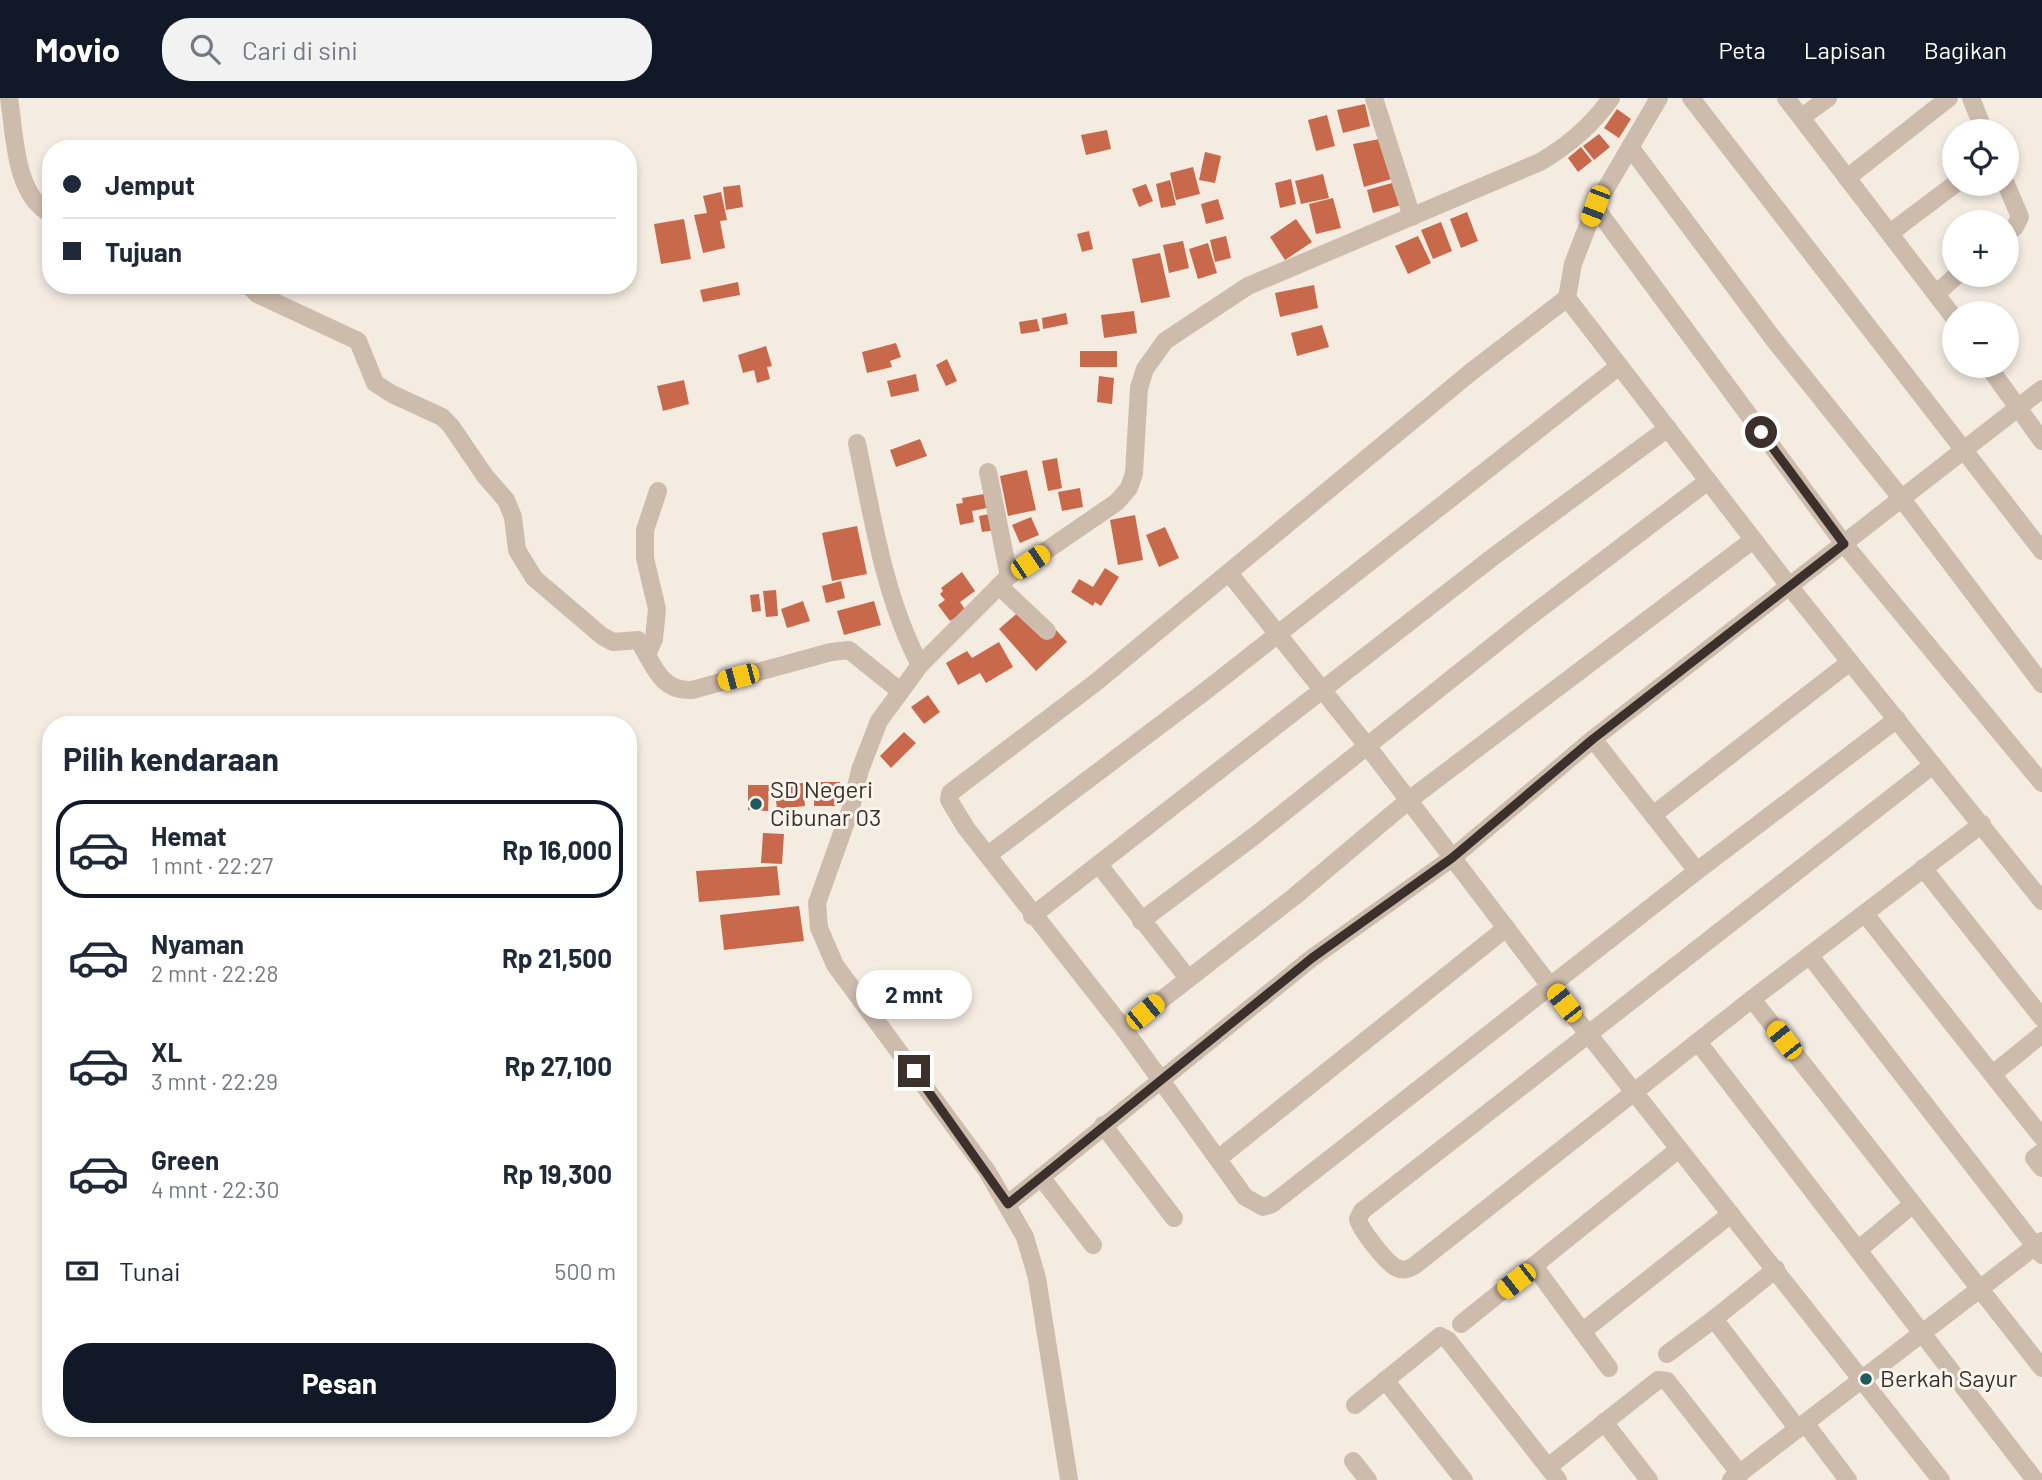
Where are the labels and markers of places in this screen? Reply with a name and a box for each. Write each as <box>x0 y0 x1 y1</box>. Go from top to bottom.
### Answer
place label: SD Negeri Cibunar 03 <box>770 774 881 831</box>
marker: SD Negeri Cibunar 03 <box>748 796 764 812</box>
place label: Berkah Sayur <box>1880 1363 2017 1392</box>
marker: Berkah Sayur <box>1858 1371 1874 1387</box>

